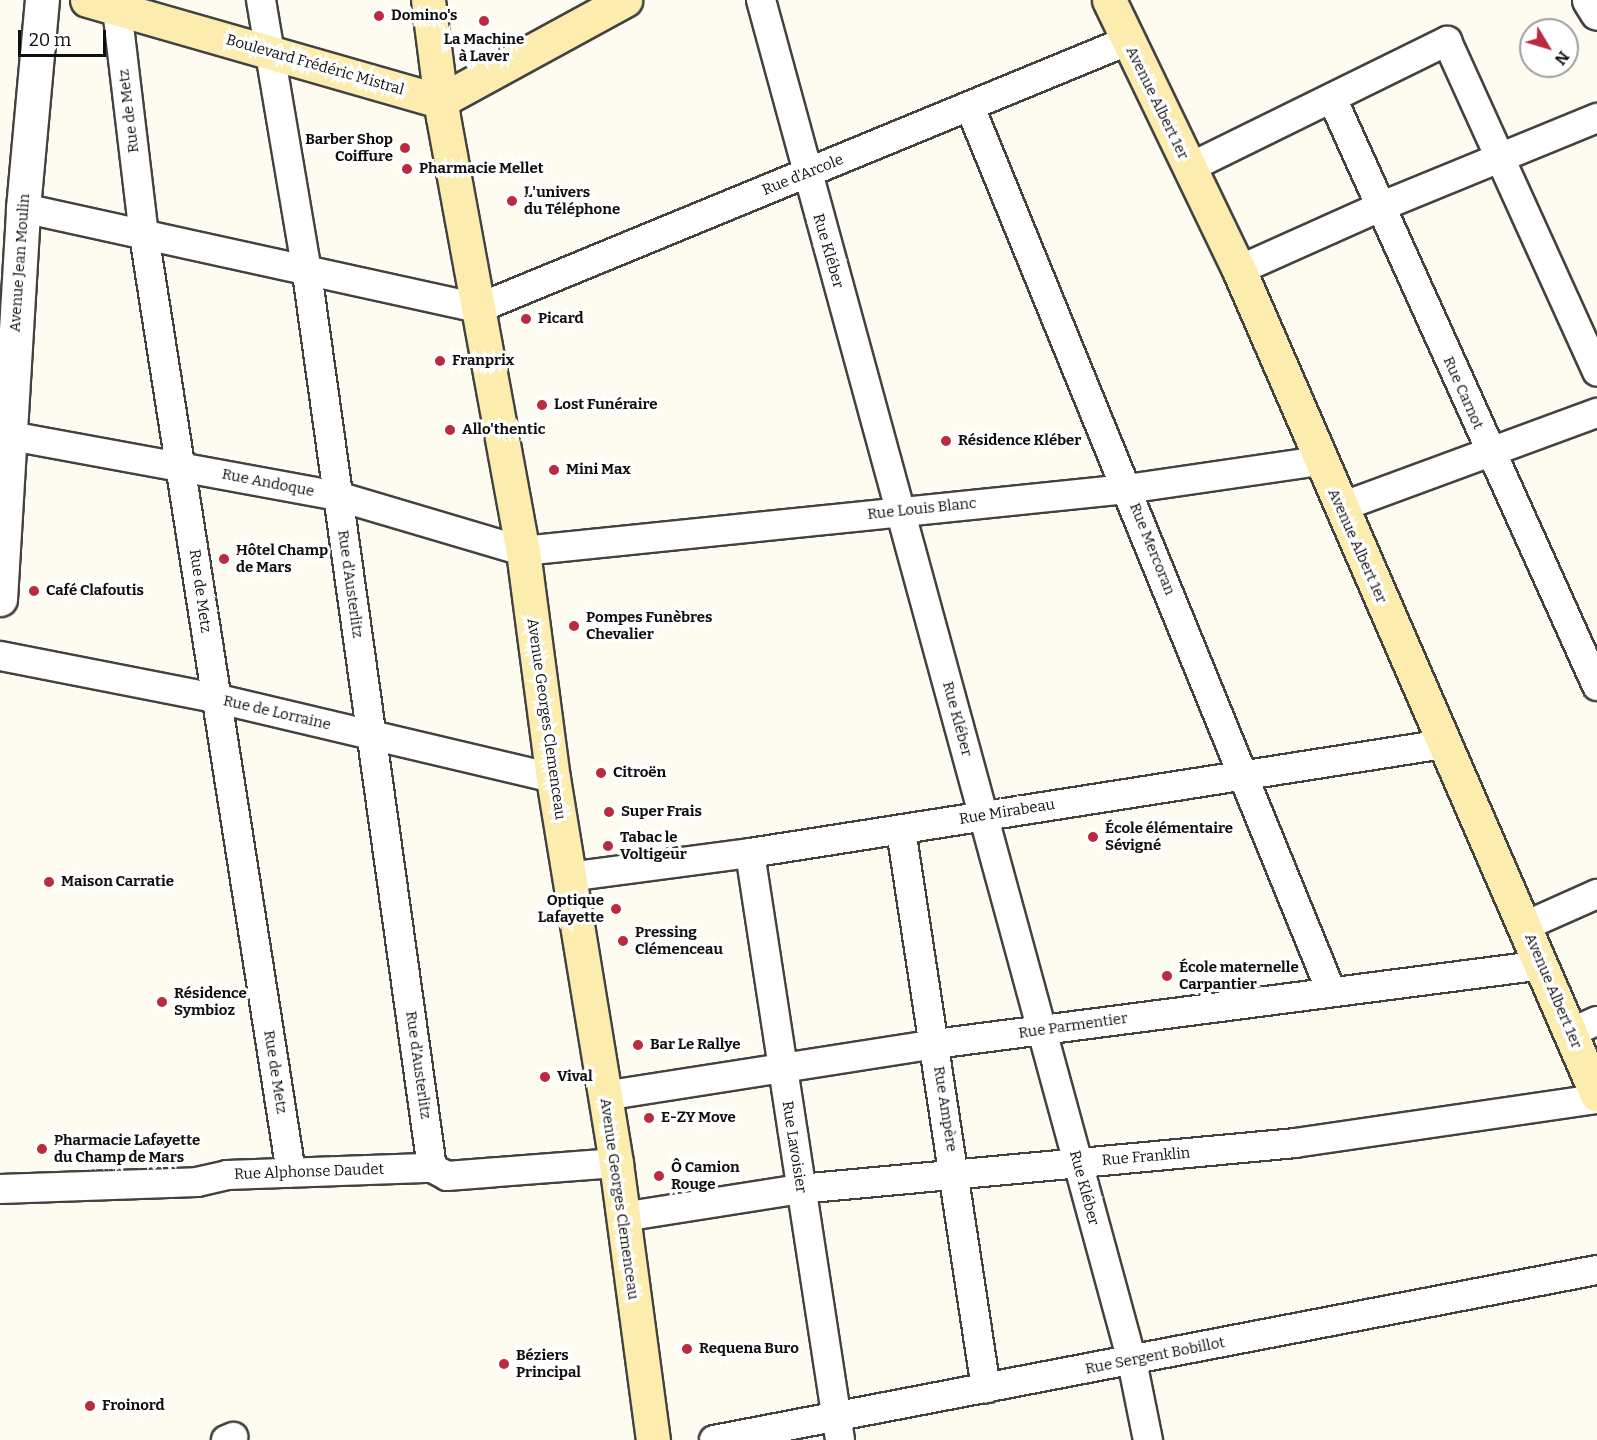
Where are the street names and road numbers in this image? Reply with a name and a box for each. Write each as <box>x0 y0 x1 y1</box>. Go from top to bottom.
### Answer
street label: Boulevard Frédéric Mistral <box>224 31 406 99</box>
street label: Avenue Albert 1er <box>1122 44 1192 162</box>
street label: Rue de Metz <box>115 68 143 154</box>
street label: Rue d'Arcole <box>760 151 846 199</box>
street label: Avenue Jean Moulin <box>6 193 34 333</box>
street label: Rue Kléber <box>809 212 847 290</box>
street label: Rue Carnot <box>1439 354 1487 432</box>
street label: Rue Andoque <box>220 465 316 501</box>
street label: Avenue Albert 1er <box>1324 486 1390 606</box>
street label: Rue Louis Blanc <box>866 494 978 524</box>
street label: Rue Mercoran <box>1125 500 1179 598</box>
street label: Rue d'Austerlitz <box>334 529 366 639</box>
street label: Rue de Metz <box>185 548 215 634</box>
street label: Avenue Georges Clemenceau <box>523 617 569 821</box>
street label: Rue Kléber <box>938 680 976 758</box>
street label: Rue de Lorraine <box>221 692 333 734</box>
street label: Rue Mirabeau <box>958 796 1056 828</box>
street label: Avenue Albert 1er <box>1521 931 1585 1051</box>
street label: Rue Parmentier <box>1017 1009 1129 1043</box>
street label: Rue d'Austerlitz <box>402 1010 434 1120</box>
street label: Rue de Metz <box>260 1029 290 1115</box>
street label: Rue Ampère <box>929 1065 961 1153</box>
street label: Avenue Georges Clemenceau <box>596 1097 642 1301</box>
street label: Rue Lavoisier <box>778 1100 810 1194</box>
street label: Rue Franklin <box>1101 1144 1191 1170</box>
street label: Rue Kléber <box>1065 1149 1103 1227</box>
street label: Rue Alphonse Daudet <box>234 1160 384 1184</box>
street label: Rue Sergent Bobillot <box>1084 1334 1226 1378</box>

